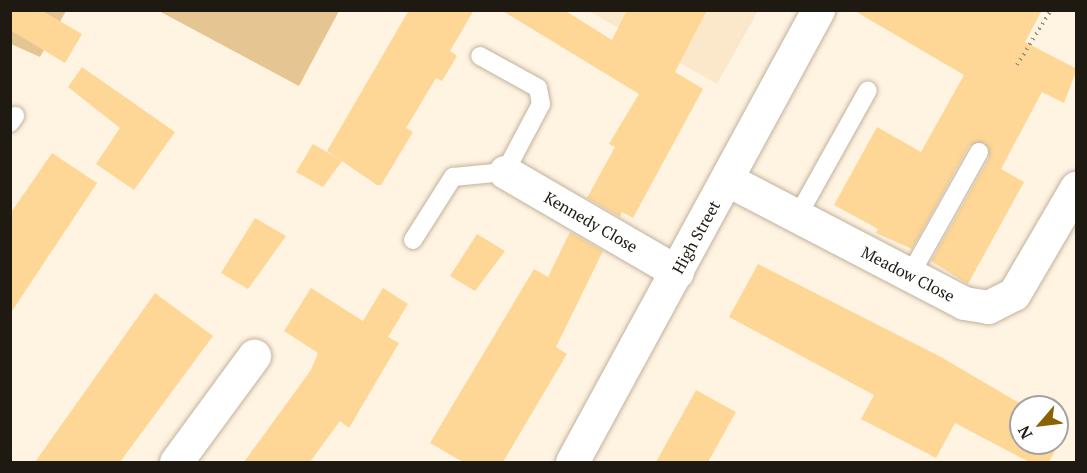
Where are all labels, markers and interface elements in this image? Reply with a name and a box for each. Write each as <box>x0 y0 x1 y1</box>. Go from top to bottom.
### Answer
street label: Kennedy Close <box>541 188 641 256</box>
street label: High Street <box>668 197 724 277</box>
street label: Meadow Close <box>858 242 958 306</box>
north arrow <box>1009 395 1069 455</box>
text: N <box>1012 422 1037 443</box>

